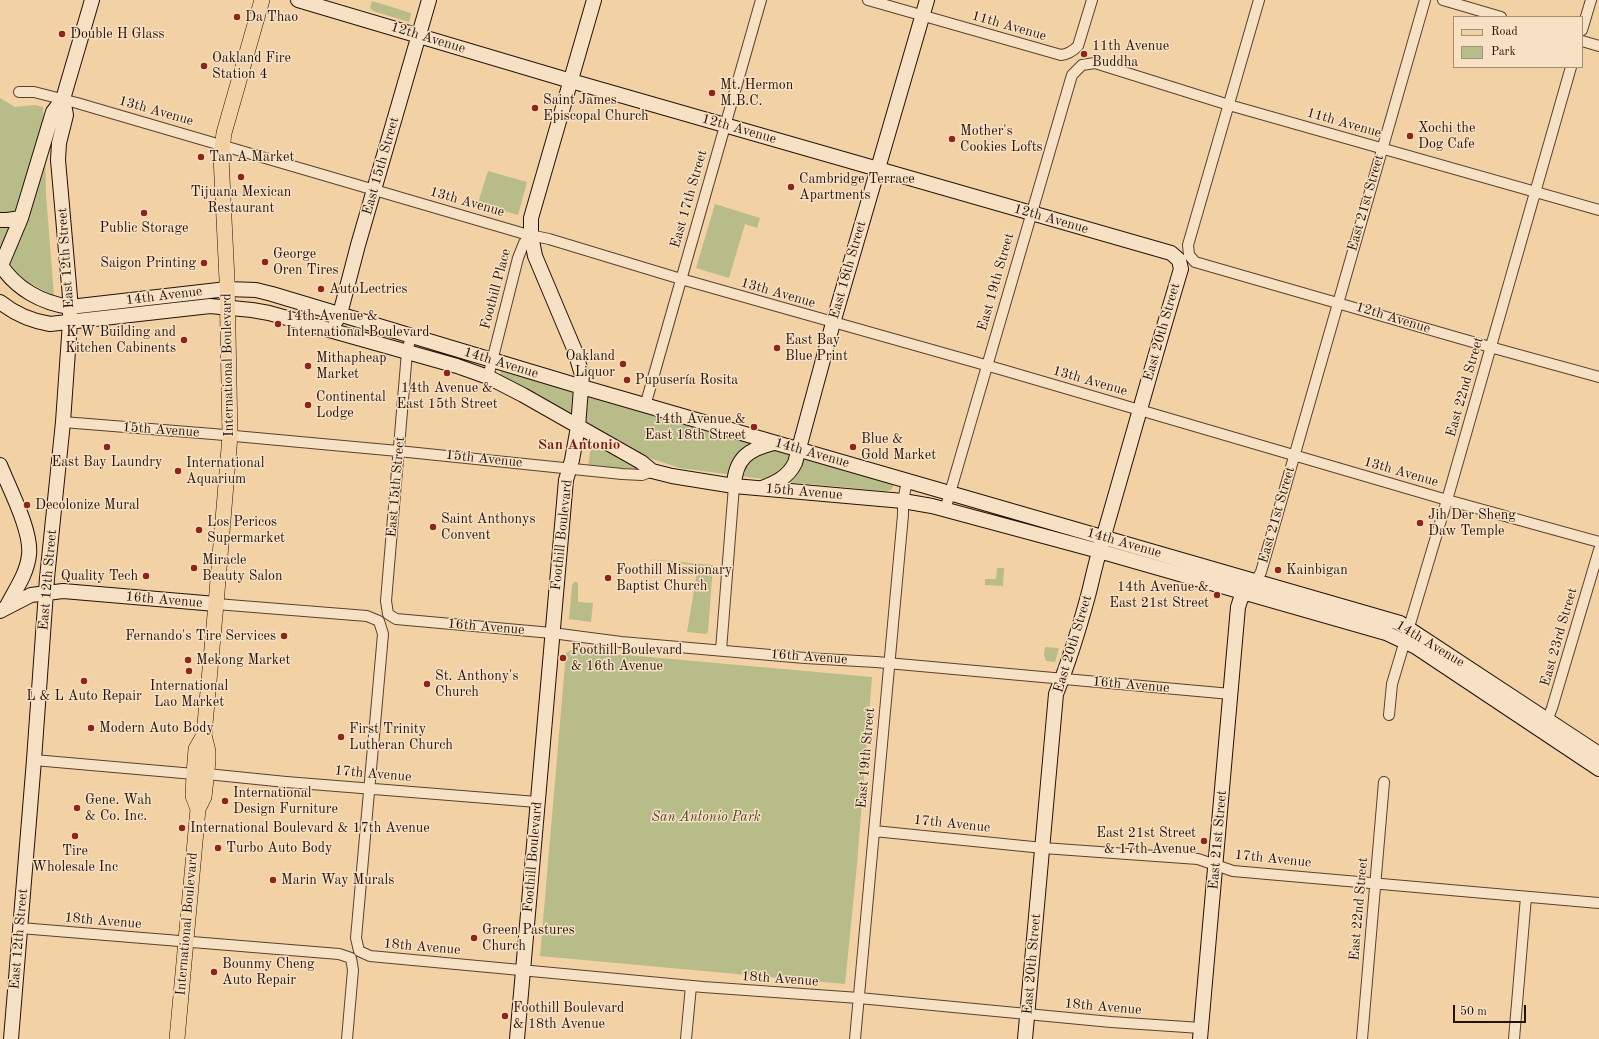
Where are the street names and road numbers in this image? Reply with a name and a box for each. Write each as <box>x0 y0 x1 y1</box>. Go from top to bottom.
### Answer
street label: 11th Avenue <box>970 7 1048 45</box>
street label: 12th Avenue <box>389 19 467 57</box>
street label: 13th Avenue <box>117 92 195 130</box>
street label: 11th Avenue <box>1305 104 1383 142</box>
street label: 12th Avenue <box>700 110 778 148</box>
street label: East 15th Street <box>359 115 403 217</box>
street label: East 17th Street <box>667 148 711 250</box>
street label: East 21st Street <box>1344 153 1388 253</box>
street label: 13th Avenue <box>428 183 506 221</box>
street label: 12th Avenue <box>1012 200 1090 238</box>
street label: East 12th Street <box>54 207 78 309</box>
street label: East 18th Street <box>826 219 870 321</box>
street label: East 19th Street <box>974 231 1018 333</box>
street label: Foothill Place <box>477 247 515 331</box>
street label: 13th Avenue <box>739 274 817 312</box>
street label: East 20th Street <box>1140 281 1184 383</box>
street label: 14th Avenue <box>125 283 203 309</box>
street label: International Boulevard <box>218 293 238 437</box>
street label: 12th Avenue <box>1354 299 1432 337</box>
street label: East 22nd Street <box>1443 335 1487 439</box>
street label: 14th Avenue <box>462 344 540 382</box>
street label: 13th Avenue <box>1051 362 1129 400</box>
street label: 15th Avenue <box>122 419 200 441</box>
street label: 14th Avenue <box>773 434 851 472</box>
street label: East 15th Street <box>383 436 409 538</box>
street label: 15th Avenue <box>445 447 523 471</box>
street label: 13th Avenue <box>1362 453 1440 491</box>
street label: East 21st Street <box>1255 465 1299 565</box>
street label: Foothill Boulevard <box>548 479 576 591</box>
street label: 15th Avenue <box>765 480 843 504</box>
street label: 14th Avenue <box>1085 524 1163 562</box>
street label: East 12th Street <box>35 529 61 631</box>
street label: East 23rd Street <box>1537 586 1581 688</box>
street label: 16th Avenue <box>125 588 203 612</box>
street label: East 20th Street <box>1050 593 1096 695</box>
street label: 16th Avenue <box>447 615 525 639</box>
street label: 14th Avenue <box>1393 617 1467 671</box>
street label: 16th Avenue <box>770 646 848 668</box>
street label: 16th Avenue <box>1092 673 1170 697</box>
street label: East 19th Street <box>853 707 879 809</box>
street label: 17th Avenue <box>334 762 412 786</box>
street label: East 21st Street <box>1205 790 1231 890</box>
street label: Foothill Boulevard <box>520 801 546 913</box>
street label: 17th Avenue <box>913 812 991 836</box>
street label: 17th Avenue <box>1234 847 1312 871</box>
street label: International Boulevard <box>172 852 202 996</box>
street label: East 22nd Street <box>1346 857 1372 961</box>
street label: East 12th Street <box>6 888 32 990</box>
street label: 18th Avenue <box>64 909 142 933</box>
street label: East 20th Street <box>1019 913 1045 1015</box>
street label: 18th Avenue <box>383 935 461 959</box>
street label: 18th Avenue <box>741 968 819 990</box>
street label: 18th Avenue <box>1064 995 1142 1019</box>

